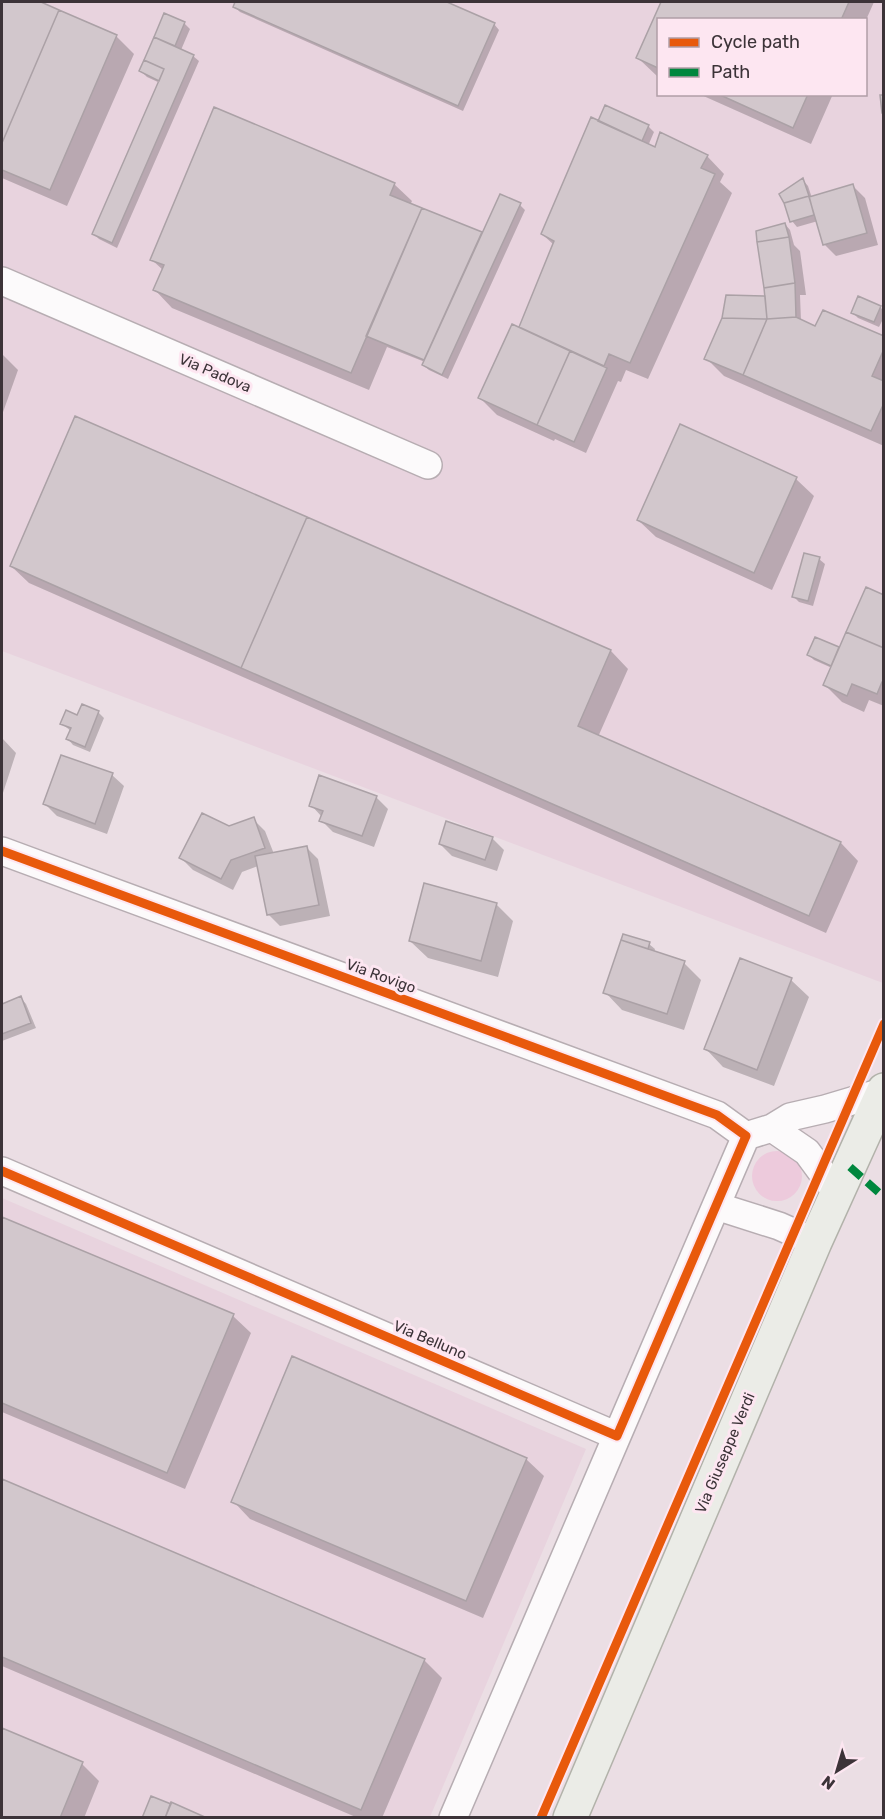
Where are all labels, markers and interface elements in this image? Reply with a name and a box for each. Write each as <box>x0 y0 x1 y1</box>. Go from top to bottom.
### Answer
legend <box>657 18 867 96</box>
text: Cycle path <box>711 31 800 53</box>
text: Path <box>711 61 750 83</box>
street label: Via Padova <box>176 350 254 396</box>
street label: Via Rovigo <box>344 955 418 997</box>
street label: Via Belluno <box>391 1317 469 1363</box>
street label: Via Giuseppe Verdi <box>691 1390 759 1516</box>
north arrow <box>807 1741 867 1801</box>
text: N <box>818 1772 839 1794</box>

